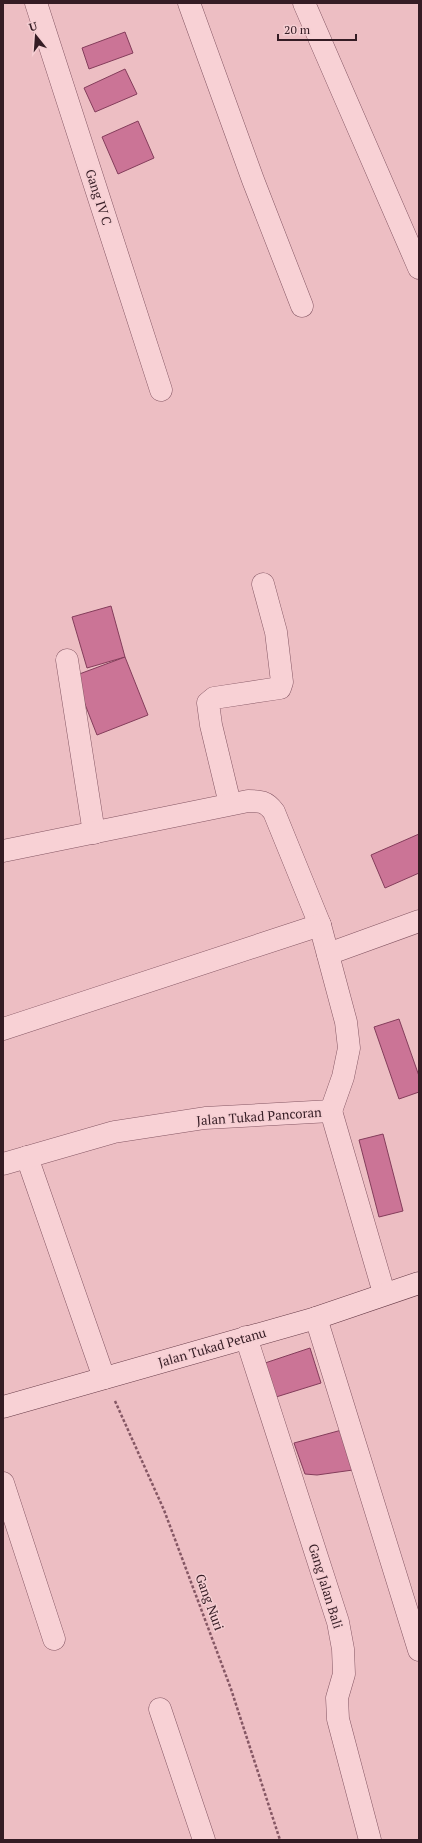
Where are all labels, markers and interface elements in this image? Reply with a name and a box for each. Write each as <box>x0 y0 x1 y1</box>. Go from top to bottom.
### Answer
north arrow <box>16 16 56 56</box>
scale bar <box>278 16 356 42</box>
text: U <box>27 19 39 34</box>
text: 20 m <box>284 22 311 37</box>
street label: Gang IV C <box>82 167 116 227</box>
street label: Jalan Tukad Pancoran <box>196 1103 322 1129</box>
street label: Jalan Tukad Petanu <box>156 1323 269 1371</box>
street label: Gang Jalan Bali <box>305 1541 347 1631</box>
street label: Gang Nuri <box>191 1571 229 1633</box>

